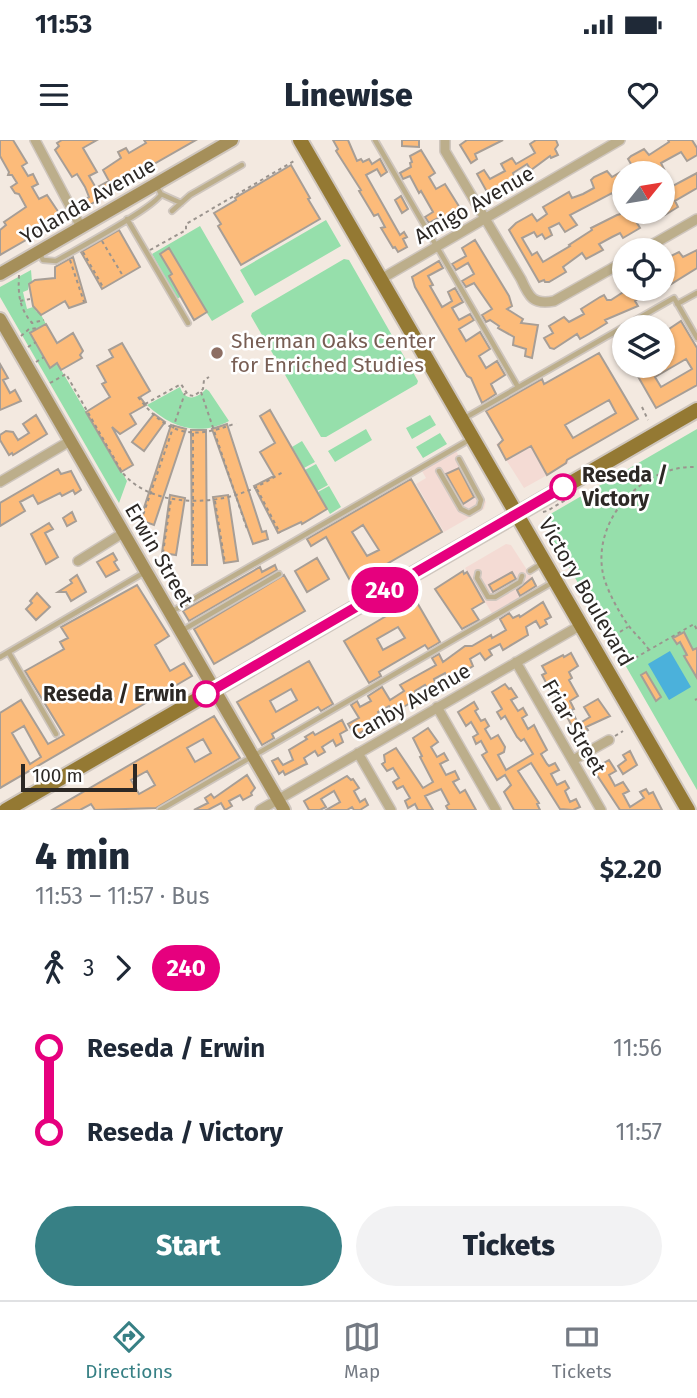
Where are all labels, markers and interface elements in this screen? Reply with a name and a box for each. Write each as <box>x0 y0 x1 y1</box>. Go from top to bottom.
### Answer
text: 11:53 <box>35 9 92 40</box>
icon: menu <box>35 76 73 114</box>
text: Linewise <box>284 76 413 114</box>
icon: heart <box>624 76 662 114</box>
street label: Yolanda Avenue <box>16 152 160 250</box>
street label: Amigo Avenue <box>409 160 539 250</box>
north arrow <box>612 161 676 224</box>
map controls <box>612 161 675 378</box>
button: locate <box>612 238 675 301</box>
button: layers <box>612 315 675 378</box>
place label: Sherman Oaks Center for Enriched Studies <box>231 328 435 378</box>
marker: Sherman Oaks Center for Enriched Studies <box>209 345 225 361</box>
place label: Reseda / Victory <box>581 462 668 512</box>
marker: Reseda / Victory <box>550 474 576 500</box>
street label: Erwin Street <box>119 499 199 612</box>
street label: Victory Boulevard <box>533 513 639 671</box>
line badge: 240 <box>345 567 425 613</box>
text: 240 <box>365 576 405 604</box>
street label: Canby Avenue <box>347 657 475 747</box>
street label: Friar Street <box>536 675 612 780</box>
place label: Reseda / Erwin <box>43 681 187 707</box>
marker: Reseda / Erwin <box>193 681 219 707</box>
scale bar <box>21 761 136 793</box>
text: 100 m <box>32 764 83 787</box>
text: 4 min <box>35 833 130 879</box>
text: $2.20 <box>600 854 662 885</box>
text: 11:53 – 11:57 · Bus <box>35 882 209 910</box>
icon: walk <box>35 949 73 987</box>
icon: forward <box>104 949 142 987</box>
text: 3 <box>83 954 94 982</box>
text: 240 <box>166 954 206 982</box>
text: Reseda / Erwin <box>87 1033 265 1064</box>
text: 11:56 <box>613 1034 662 1062</box>
text: Reseda / Victory <box>87 1117 283 1148</box>
text: 11:57 <box>616 1118 662 1146</box>
button: Start <box>35 1206 342 1286</box>
button: Tickets <box>356 1206 662 1286</box>
tab: Directions <box>85 1318 172 1383</box>
tab: Map <box>343 1318 381 1383</box>
tab: Tickets <box>552 1318 612 1383</box>

